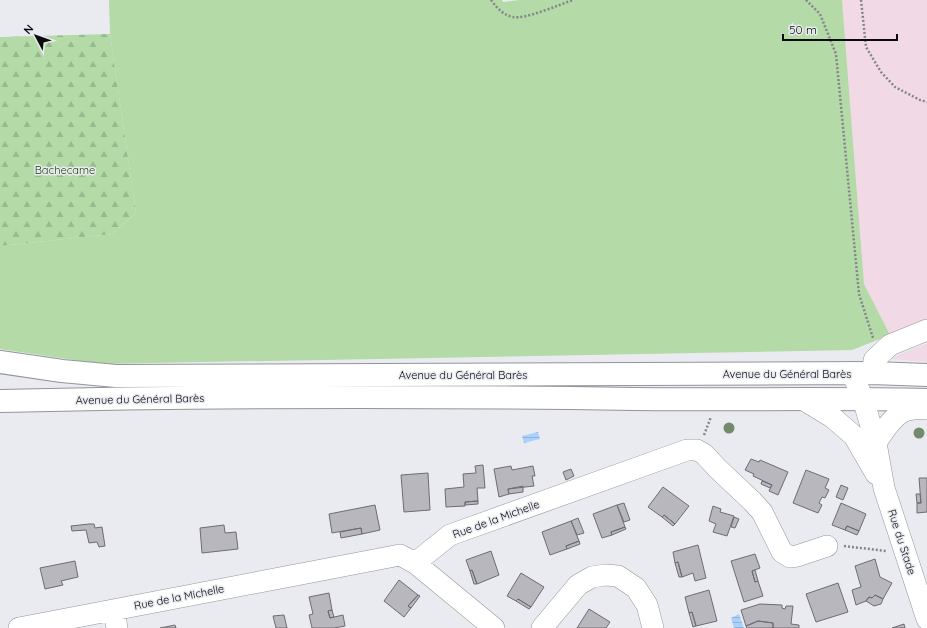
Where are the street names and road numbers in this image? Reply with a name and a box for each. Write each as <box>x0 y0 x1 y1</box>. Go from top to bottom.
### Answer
street label: Avenue du Général Barès <box>723 367 851 381</box>
street label: Avenue du Général Barès <box>399 368 527 382</box>
street label: Avenue du Général Barès <box>76 391 204 407</box>
street label: Rue de la Michelle <box>451 497 541 541</box>
street label: Rue du Stade <box>885 507 919 577</box>
street label: Rue de la Michelle <box>133 581 225 613</box>

